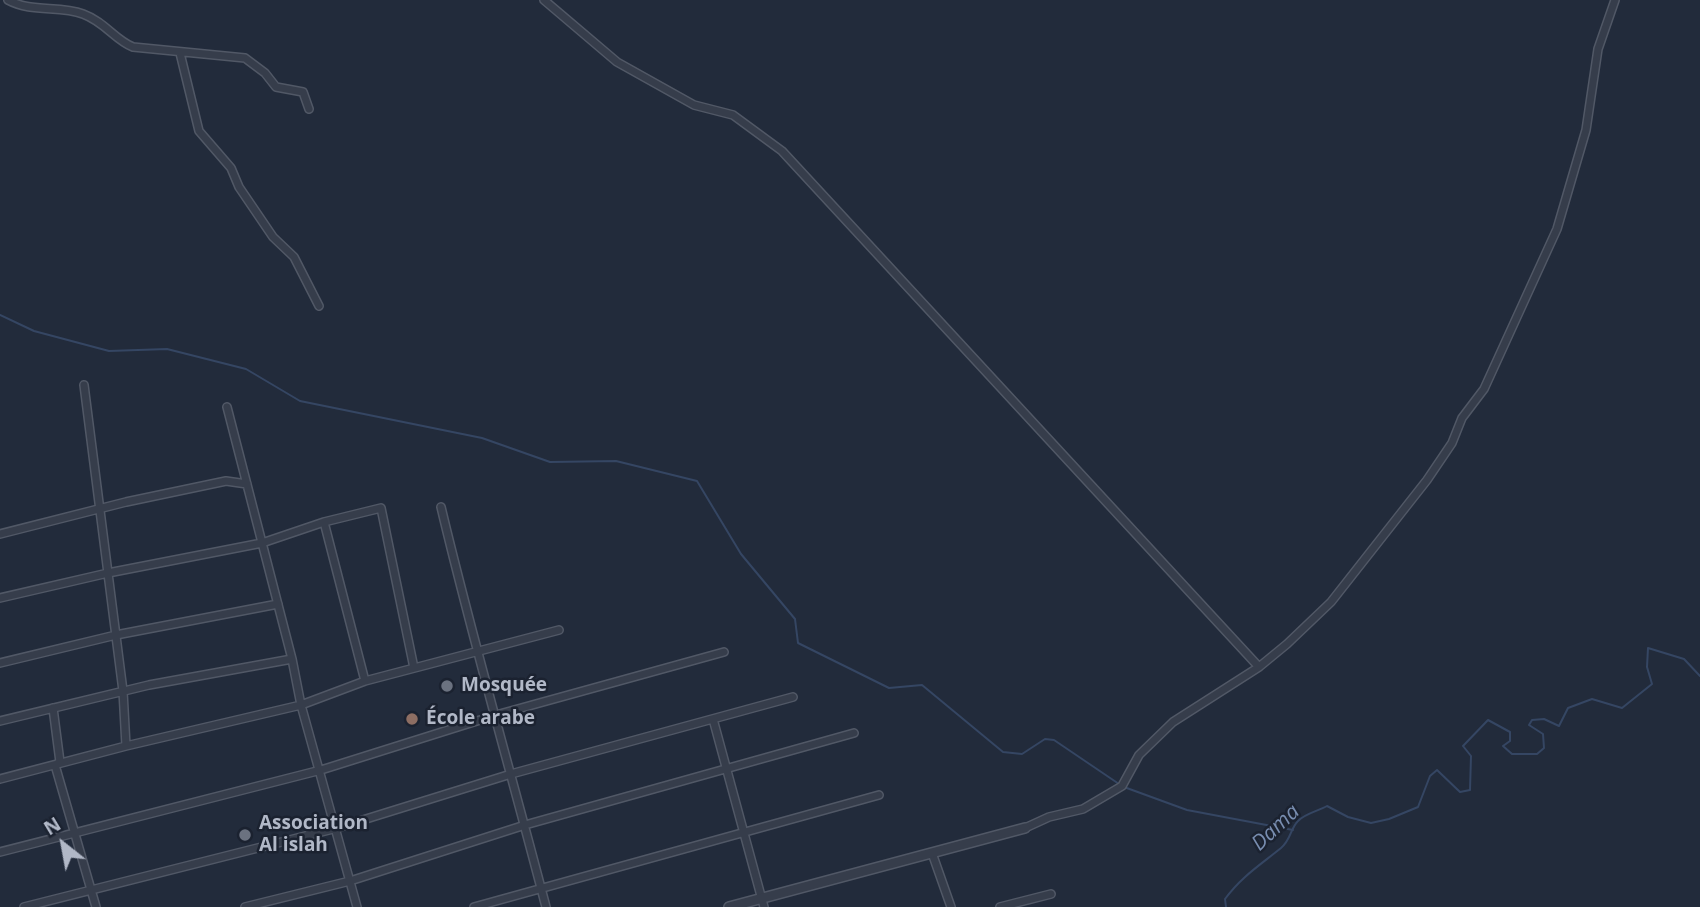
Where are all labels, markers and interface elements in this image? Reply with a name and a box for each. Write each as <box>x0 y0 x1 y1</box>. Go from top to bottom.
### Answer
place label: Mosquée <box>461 675 547 697</box>
marker: Mosquée <box>439 678 455 694</box>
place label: École arabe <box>426 708 535 730</box>
marker: École arabe <box>404 711 420 727</box>
water label: Dama <box>1247 800 1305 856</box>
north arrow <box>28 809 98 879</box>
text: N <box>39 811 65 841</box>
place label: Association Al islah <box>259 813 368 857</box>
marker: Association Al islah <box>237 827 253 843</box>

